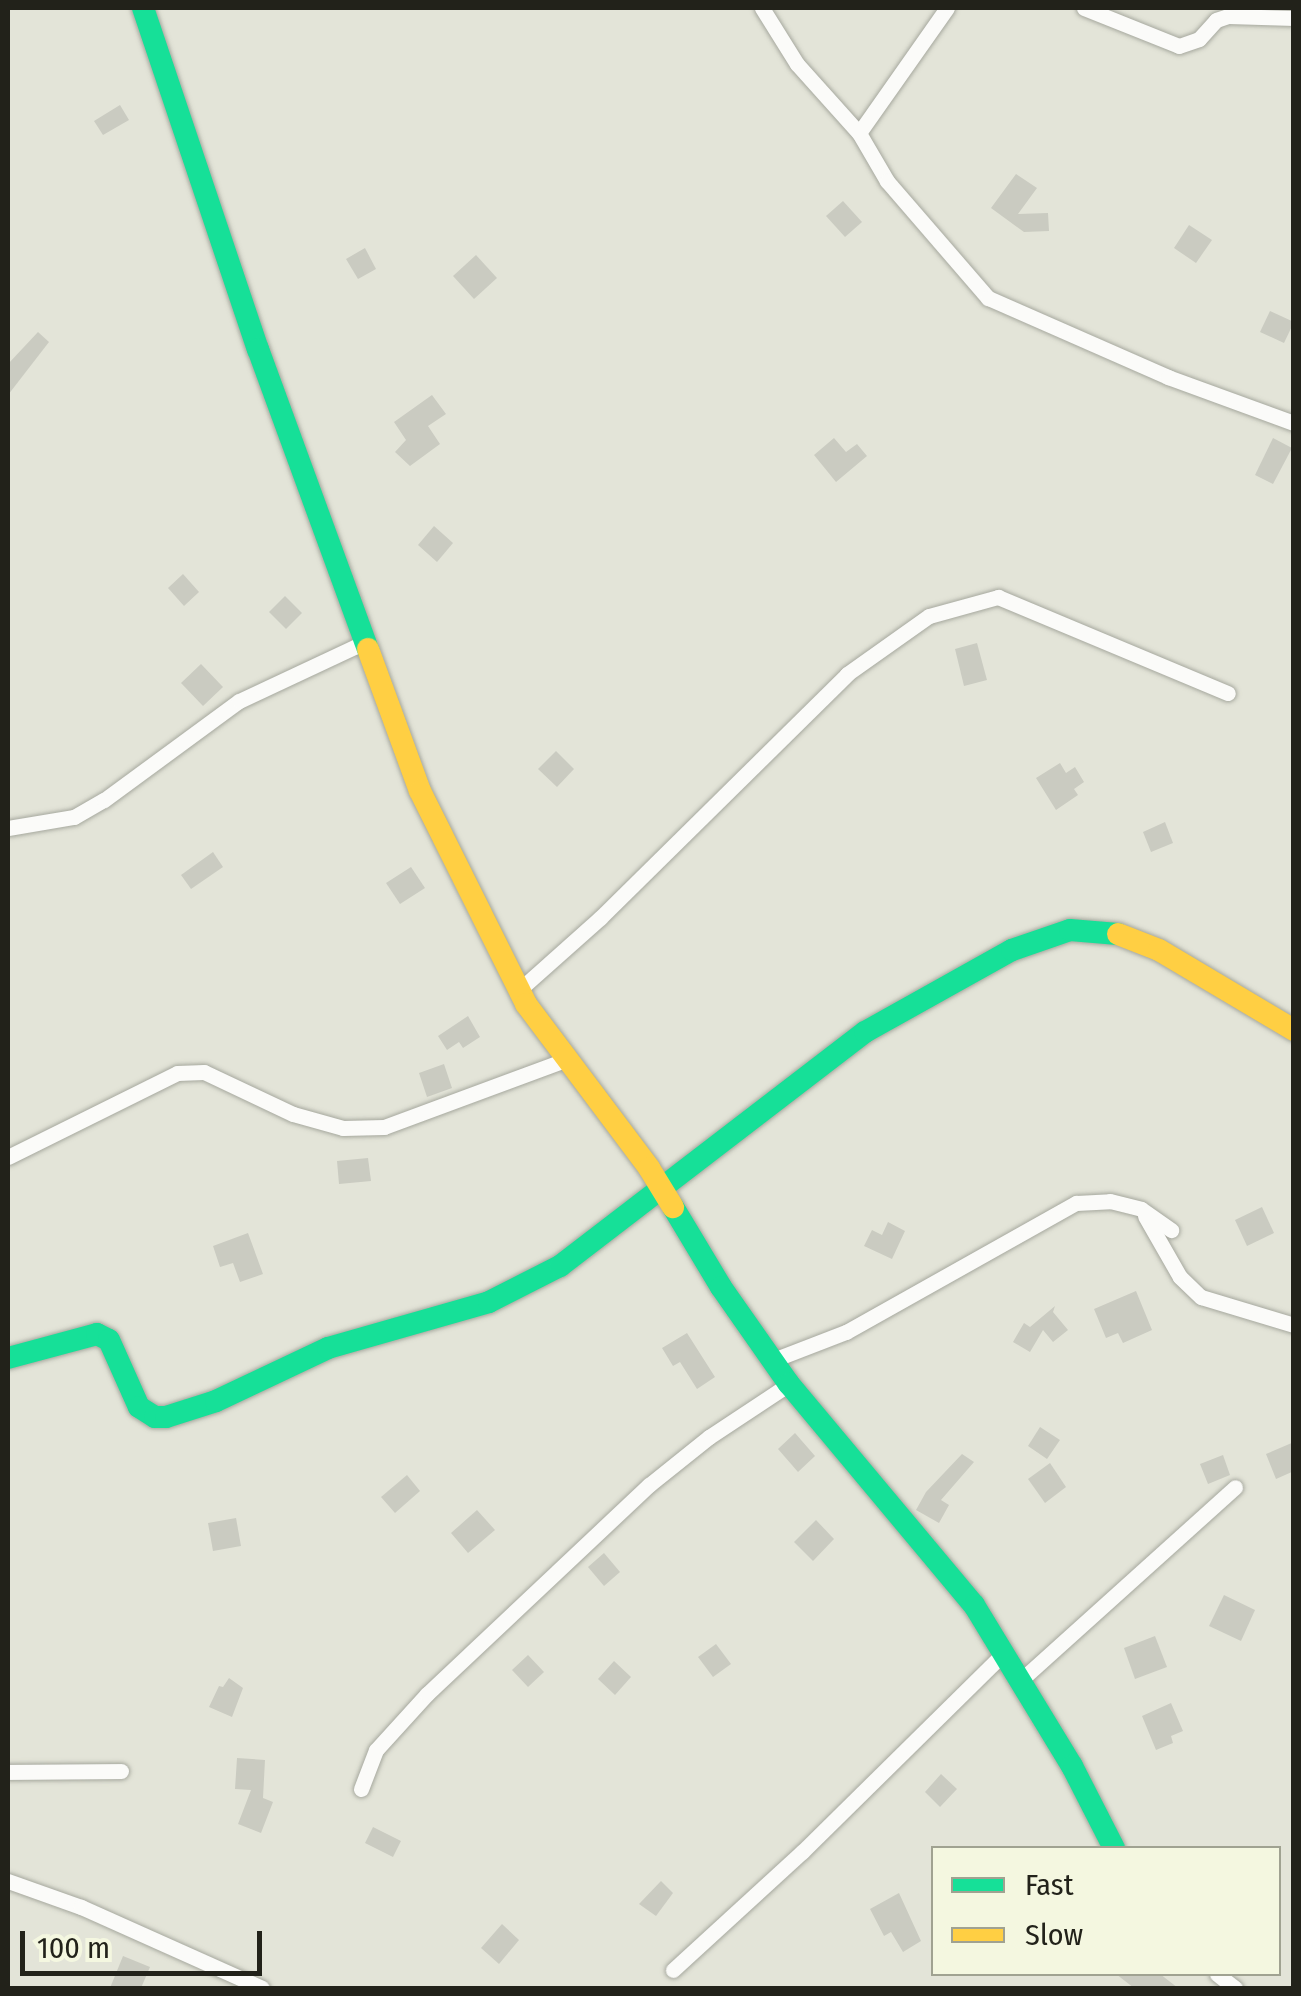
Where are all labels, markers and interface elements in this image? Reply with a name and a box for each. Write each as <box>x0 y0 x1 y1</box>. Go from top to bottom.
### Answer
legend <box>931 1846 1281 1976</box>
text: Fast <box>1025 1867 1073 1903</box>
scale bar <box>25 1911 268 1973</box>
text: Slow <box>1025 1917 1083 1953</box>
text: 100 m <box>37 1930 110 1966</box>

